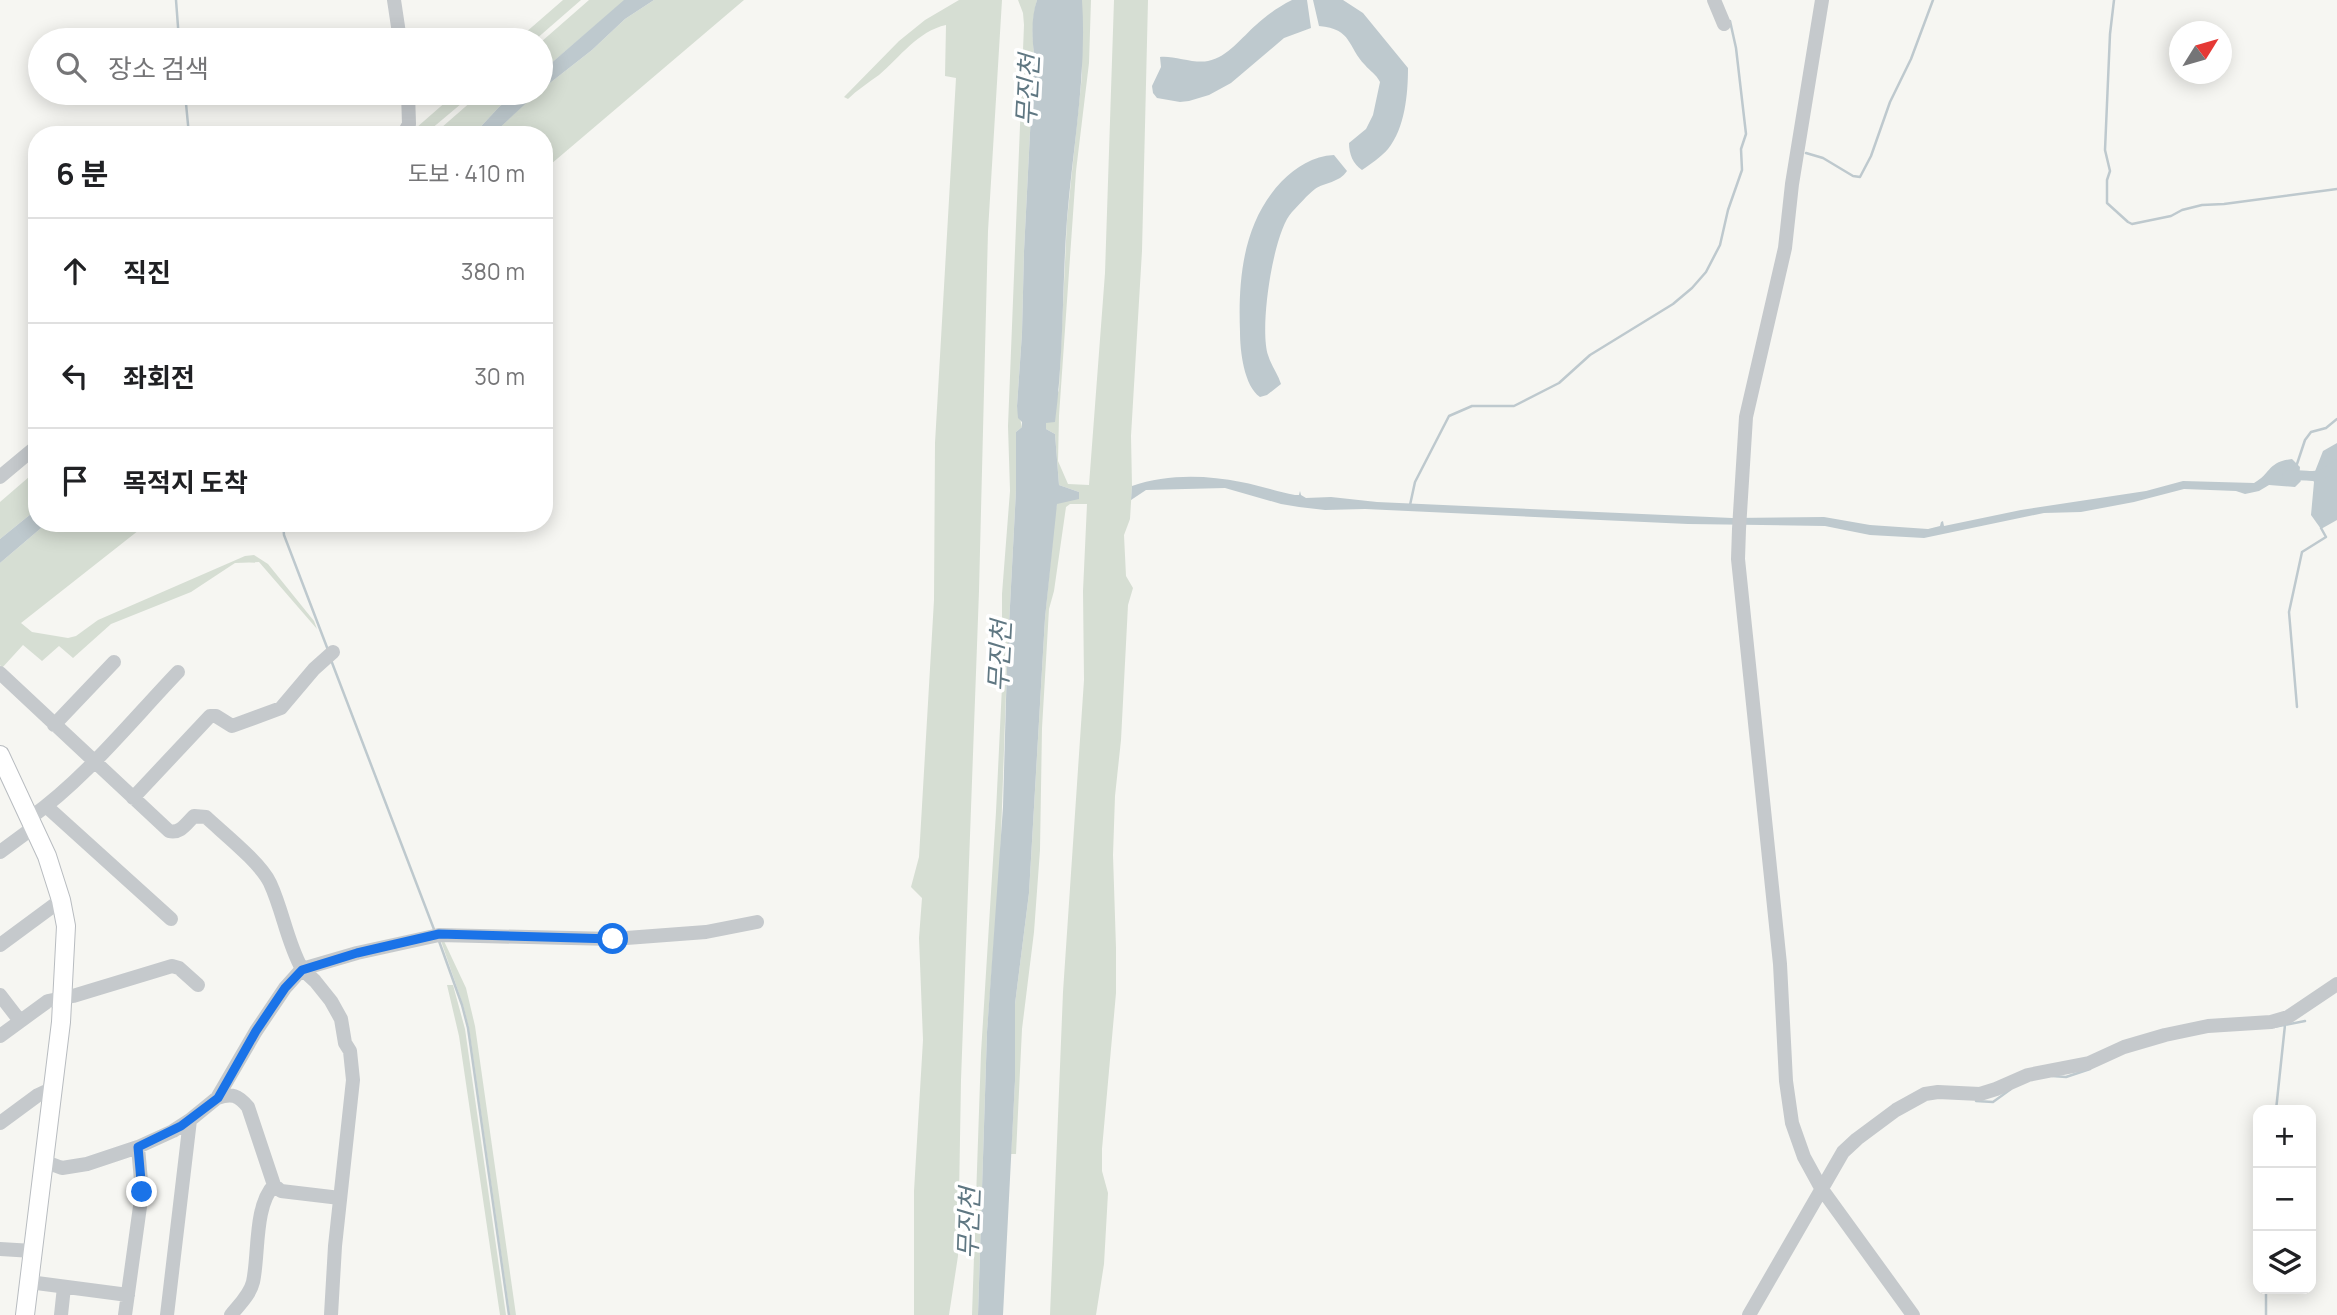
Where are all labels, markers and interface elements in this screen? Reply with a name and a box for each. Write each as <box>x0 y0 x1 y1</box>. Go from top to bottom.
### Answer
north arrow <box>2169 21 2232 84</box>
search box <box>28 28 553 105</box>
icon: search <box>52 48 90 86</box>
text: 장소 검색 <box>108 50 209 86</box>
water label: 무진천 <box>1007 50 1047 127</box>
text: 6 분 <box>56 153 108 194</box>
text: 도보 · 410 m <box>408 157 525 189</box>
icon: ahead <box>56 252 94 290</box>
text: 직진 <box>123 254 171 290</box>
text: 380 m <box>461 255 525 287</box>
icon: left <box>56 357 94 395</box>
text: 좌회전 <box>123 359 195 395</box>
text: 30 m <box>474 360 525 392</box>
icon: arrive <box>56 462 94 500</box>
text: 목적지 도착 <box>123 464 248 500</box>
water label: 무진천 <box>979 616 1019 693</box>
route start <box>597 923 628 954</box>
map controls <box>2253 1105 2316 1294</box>
button: + <box>2253 1105 2316 1168</box>
button: − <box>2253 1168 2316 1231</box>
route end <box>126 1176 157 1207</box>
water label: 무진천 <box>949 1183 987 1259</box>
button: layers <box>2253 1231 2316 1294</box>

